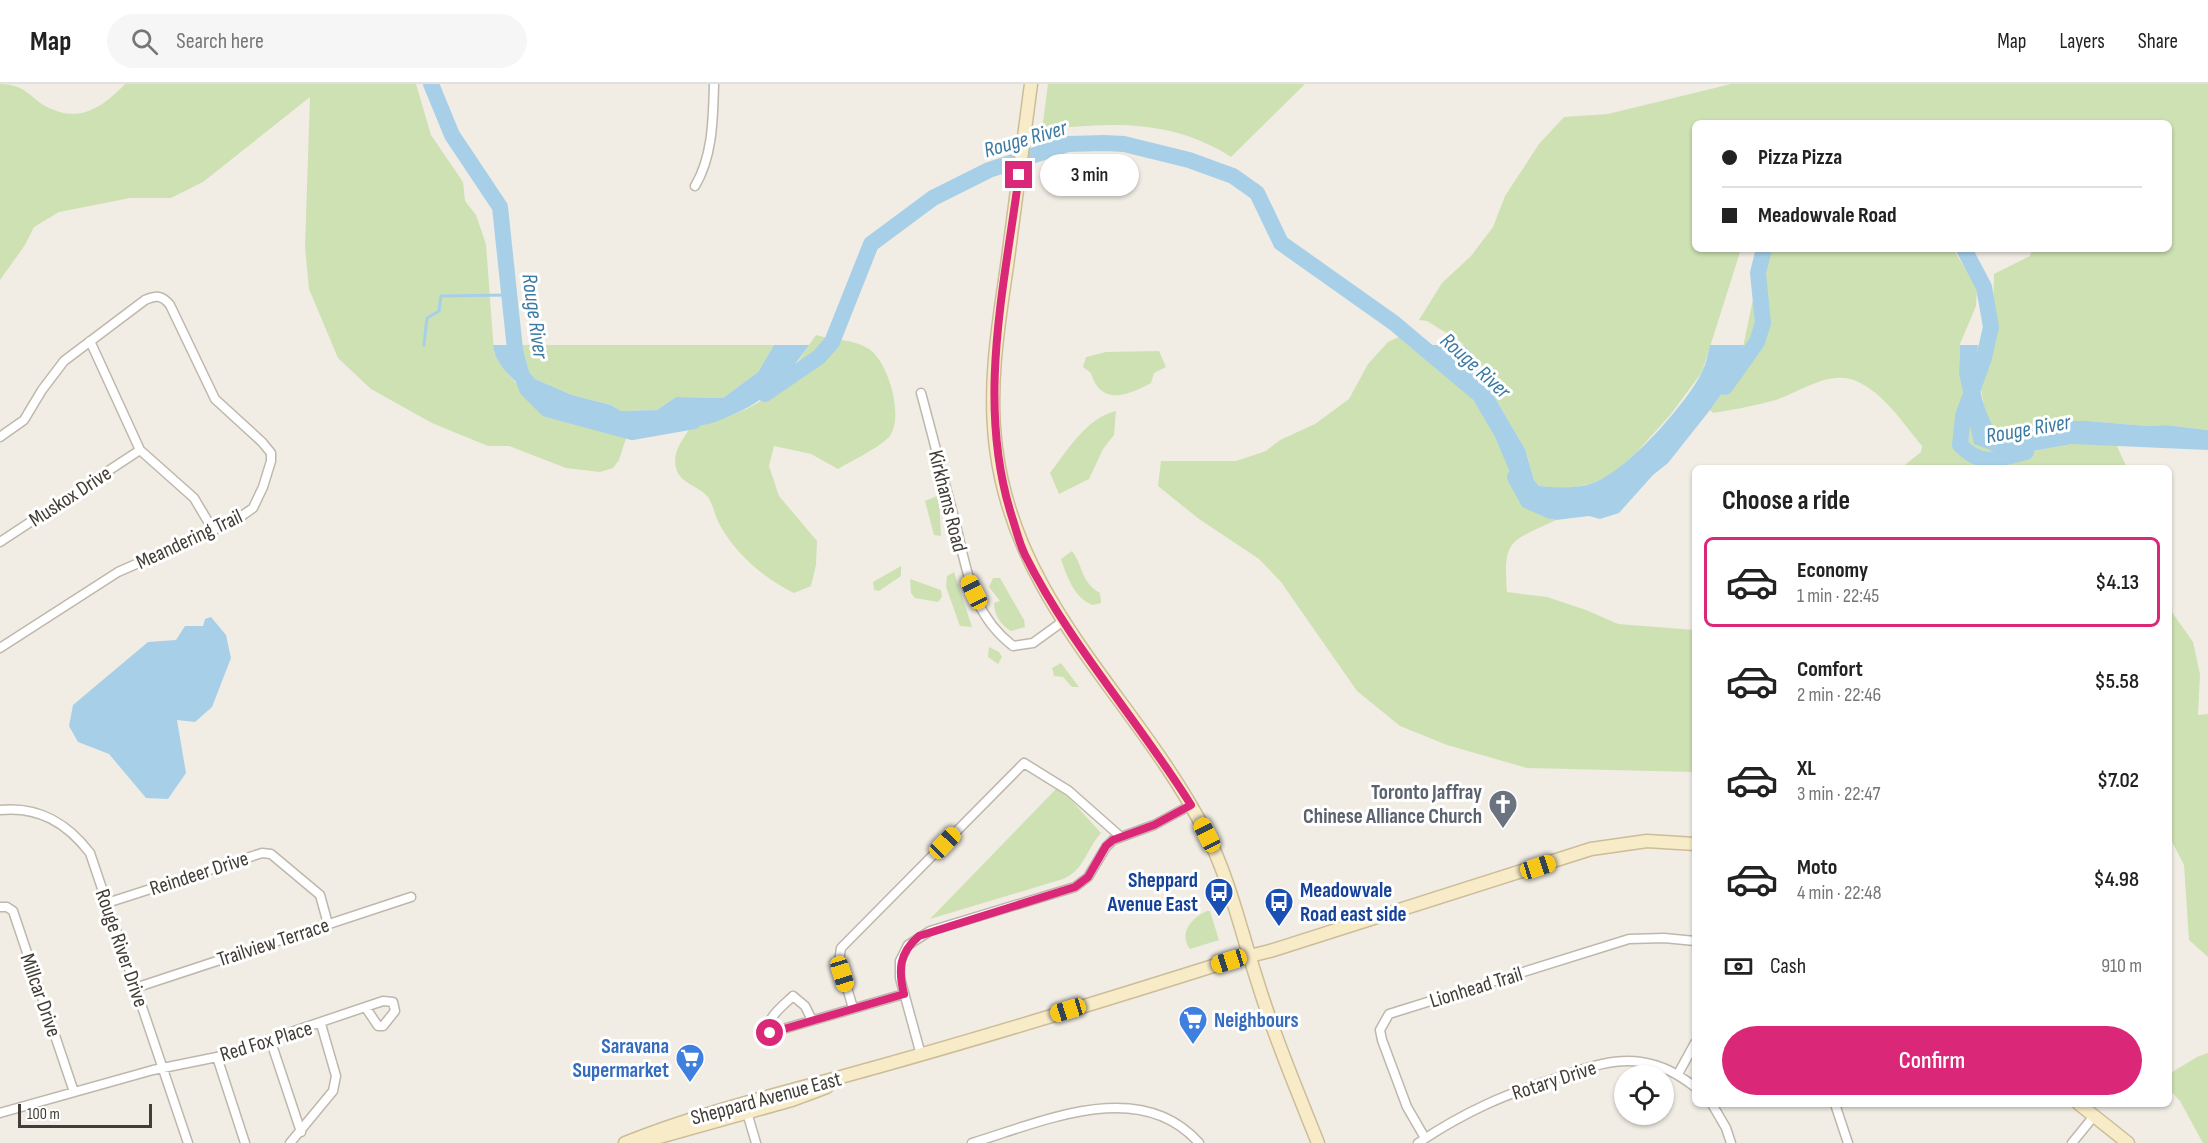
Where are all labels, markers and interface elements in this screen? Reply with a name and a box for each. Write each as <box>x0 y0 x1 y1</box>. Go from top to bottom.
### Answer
search box <box>107 14 527 68</box>
text: Map <box>30 25 71 58</box>
icon: search <box>128 25 161 58</box>
text: Search here <box>176 28 264 55</box>
text: Map <box>1997 29 2026 54</box>
text: Layers <box>2059 29 2105 54</box>
text: Share <box>2138 29 2178 54</box>
water label: Rouge River <box>981 114 1071 164</box>
text: Pizza Pizza <box>1758 144 1842 171</box>
callout: 3 min <box>1040 154 1139 196</box>
route end <box>1005 161 1032 188</box>
text: 3 min <box>1071 163 1108 187</box>
text: Meadowvale Road <box>1758 202 1897 229</box>
water label: Rouge River <box>515 272 554 361</box>
water label: Rouge River <box>1434 328 1516 405</box>
water label: Rouge River <box>1984 409 2073 450</box>
street label: Kirkhams Road <box>923 448 972 555</box>
street label: Muskox Drive <box>25 461 116 532</box>
text: Choose a ride <box>1722 485 1850 517</box>
street label: Meandering Trail <box>132 504 246 575</box>
icon: car <box>1725 555 1779 609</box>
text: Economy <box>1797 557 1868 584</box>
text: $4.13 <box>2095 569 2139 596</box>
car <box>958 572 990 612</box>
text: 1 min · 22:45 <box>1797 584 1879 608</box>
icon: car <box>1725 654 1779 708</box>
text: Comfort <box>1797 656 1863 683</box>
text: $5.58 <box>2095 668 2139 695</box>
text: 2 min · 22:46 <box>1797 683 1881 707</box>
icon: car <box>1725 753 1779 807</box>
text: XL <box>1797 755 1816 782</box>
text: $7.02 <box>2097 767 2139 794</box>
place label: Toronto Jaffray Chinese Alliance Church <box>1303 780 1482 829</box>
text: 3 min · 22:47 <box>1797 782 1881 806</box>
church icon: Toronto Jaffray Chinese Alliance Church <box>1487 788 1519 830</box>
car <box>1191 815 1223 855</box>
car <box>926 824 964 862</box>
street label: Reindeer Drive <box>147 846 252 901</box>
icon: car <box>1725 852 1779 906</box>
car <box>1518 853 1558 881</box>
text: Moto <box>1797 854 1837 881</box>
text: $4.98 <box>2094 866 2139 893</box>
place label: Sheppard Avenue East <box>1107 868 1198 917</box>
bus stop icon: Sheppard Avenue East <box>1203 876 1235 918</box>
place label: Meadowvale Road east side <box>1300 878 1407 927</box>
text: 4 min · 22:48 <box>1797 881 1881 905</box>
street label: Rouge River Drive <box>90 886 153 1010</box>
bus stop icon: Meadowvale Road east side <box>1263 886 1295 928</box>
street label: Trailview Terrace <box>214 913 332 972</box>
car <box>1209 947 1249 975</box>
street label: Millcar Drive <box>15 950 66 1040</box>
icon: cash <box>1722 950 1755 983</box>
text: Cash <box>1770 953 1806 980</box>
car <box>828 954 856 994</box>
text: 910 m <box>2101 954 2142 978</box>
street label: Lionhead Trail <box>1427 962 1525 1013</box>
car <box>1048 996 1088 1024</box>
supermarket icon: Neighbours <box>1177 1004 1209 1046</box>
place label: Neighbours <box>1214 1008 1298 1033</box>
street label: Red Fox Place <box>217 1016 315 1067</box>
route start <box>756 1019 783 1046</box>
button: Confirm <box>1722 1026 2142 1095</box>
place label: Saravana Supermarket <box>572 1034 669 1083</box>
supermarket icon: Saravana Supermarket <box>674 1042 706 1084</box>
street label: Rotary Drive <box>1509 1055 1599 1106</box>
map controls <box>1614 1065 1674 1125</box>
button: locate <box>1614 1065 1674 1125</box>
street label: Sheppard Avenue East <box>688 1066 844 1131</box>
scale bar <box>18 1101 152 1128</box>
text: 100 m <box>27 1105 60 1124</box>

